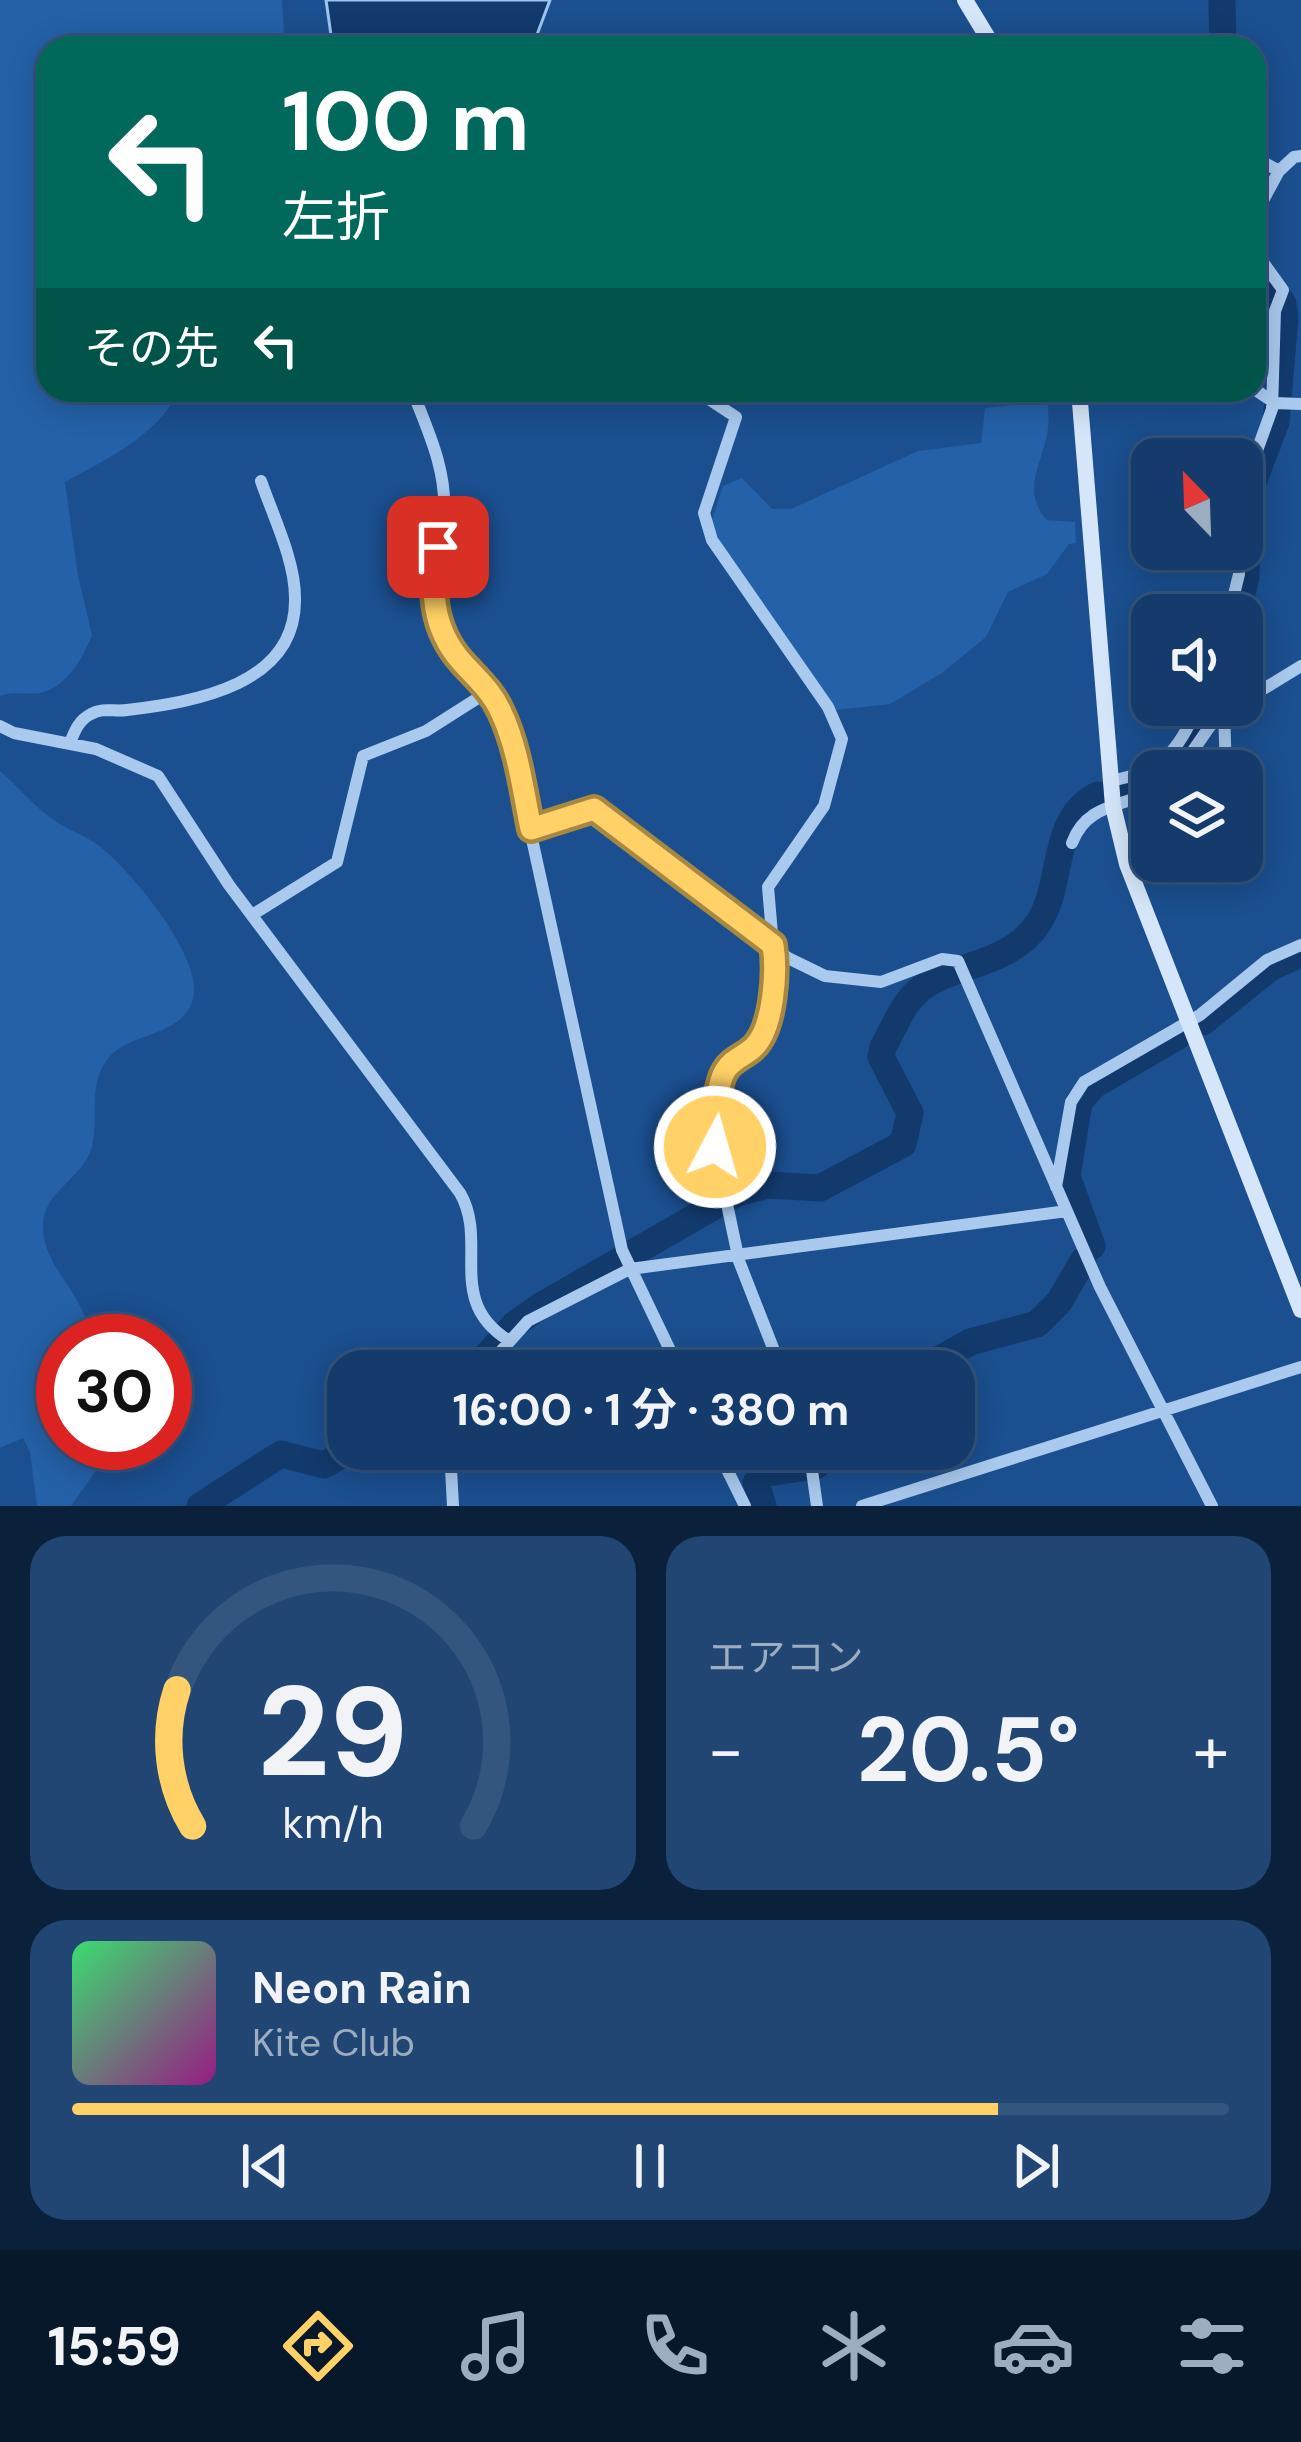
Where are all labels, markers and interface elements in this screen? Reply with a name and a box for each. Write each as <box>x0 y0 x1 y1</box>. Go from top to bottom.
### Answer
text: 100 m <box>282 67 530 176</box>
icon: left <box>84 84 240 240</box>
text: 左折 <box>282 182 390 253</box>
icon: left <box>243 312 309 378</box>
text: その先 <box>84 319 219 378</box>
north arrow <box>1131 438 1263 570</box>
map controls <box>1131 438 1263 882</box>
pin <box>387 496 489 598</box>
icon: arrive <box>405 514 471 580</box>
button: sound <box>1131 594 1263 726</box>
button: layers <box>1131 750 1263 882</box>
position arrow <box>652 1084 778 1210</box>
speed limit sign: 30 <box>36 1314 192 1470</box>
text: 16:00 · 1 分 · 380 m <box>453 1380 849 1439</box>
text: エアコン <box>708 1632 864 1683</box>
text: 29 <box>257 1651 408 1814</box>
text: 20.5° <box>857 1692 1080 1809</box>
text: − <box>708 1708 744 1793</box>
text: + <box>1193 1708 1229 1793</box>
text: km/h <box>282 1795 383 1851</box>
text: Neon Rain <box>252 1958 472 2017</box>
text: Kite Club <box>252 2017 415 2068</box>
icon: previous <box>232 2133 298 2199</box>
icon: pause <box>617 2133 683 2199</box>
icon: next <box>1003 2133 1069 2199</box>
icon: directions <box>276 2304 360 2388</box>
icon: music <box>454 2304 538 2388</box>
icon: phone <box>633 2304 717 2388</box>
icon: climate <box>812 2304 896 2388</box>
icon: car <box>991 2304 1075 2388</box>
icon: filters <box>1170 2304 1254 2388</box>
text: 15:59 <box>47 2311 181 2382</box>

